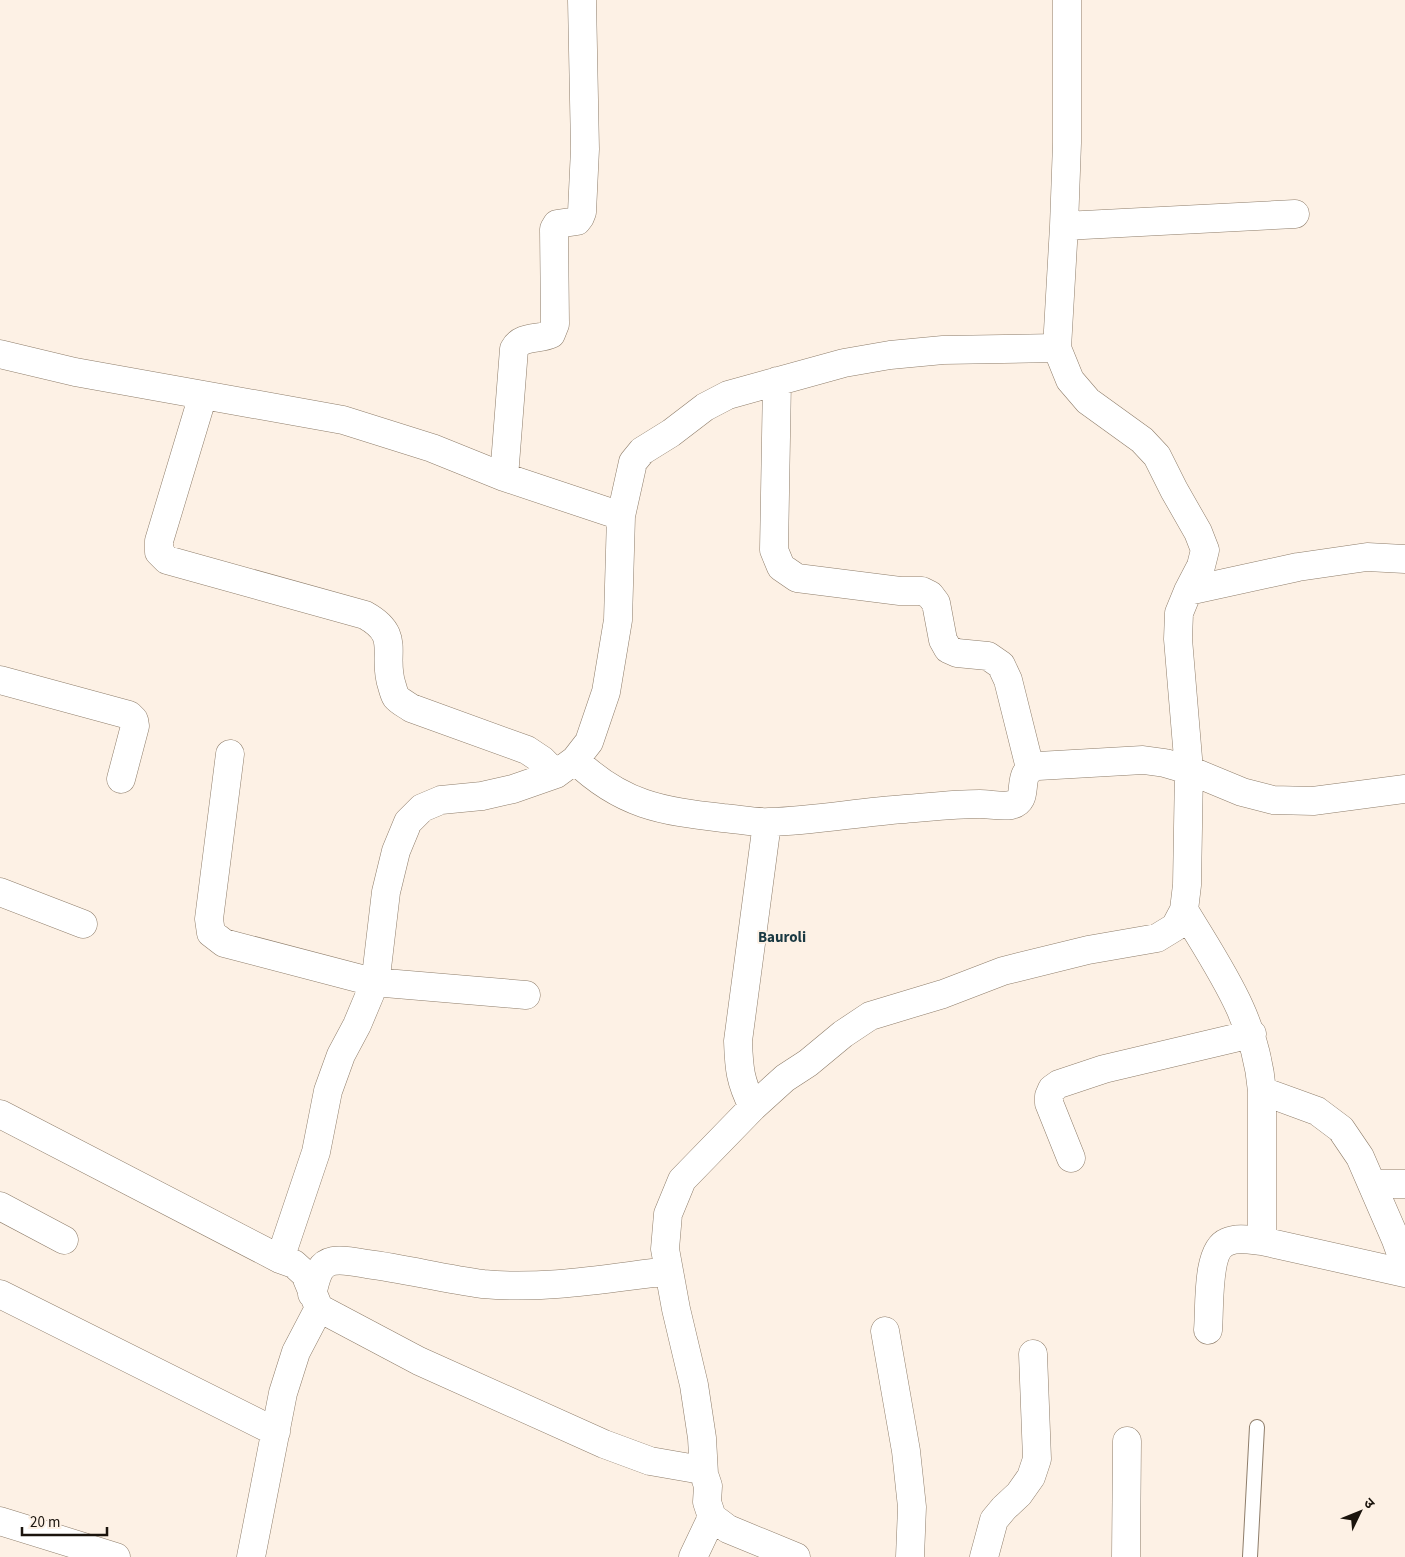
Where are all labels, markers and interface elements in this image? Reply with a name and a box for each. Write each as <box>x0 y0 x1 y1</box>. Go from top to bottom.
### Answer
district label: Bauroli <box>758 927 806 948</box>
north arrow <box>1335 1487 1385 1537</box>
text: उ <box>1359 1494 1379 1514</box>
scale bar <box>22 1504 108 1536</box>
text: 20 m <box>30 1512 60 1533</box>

